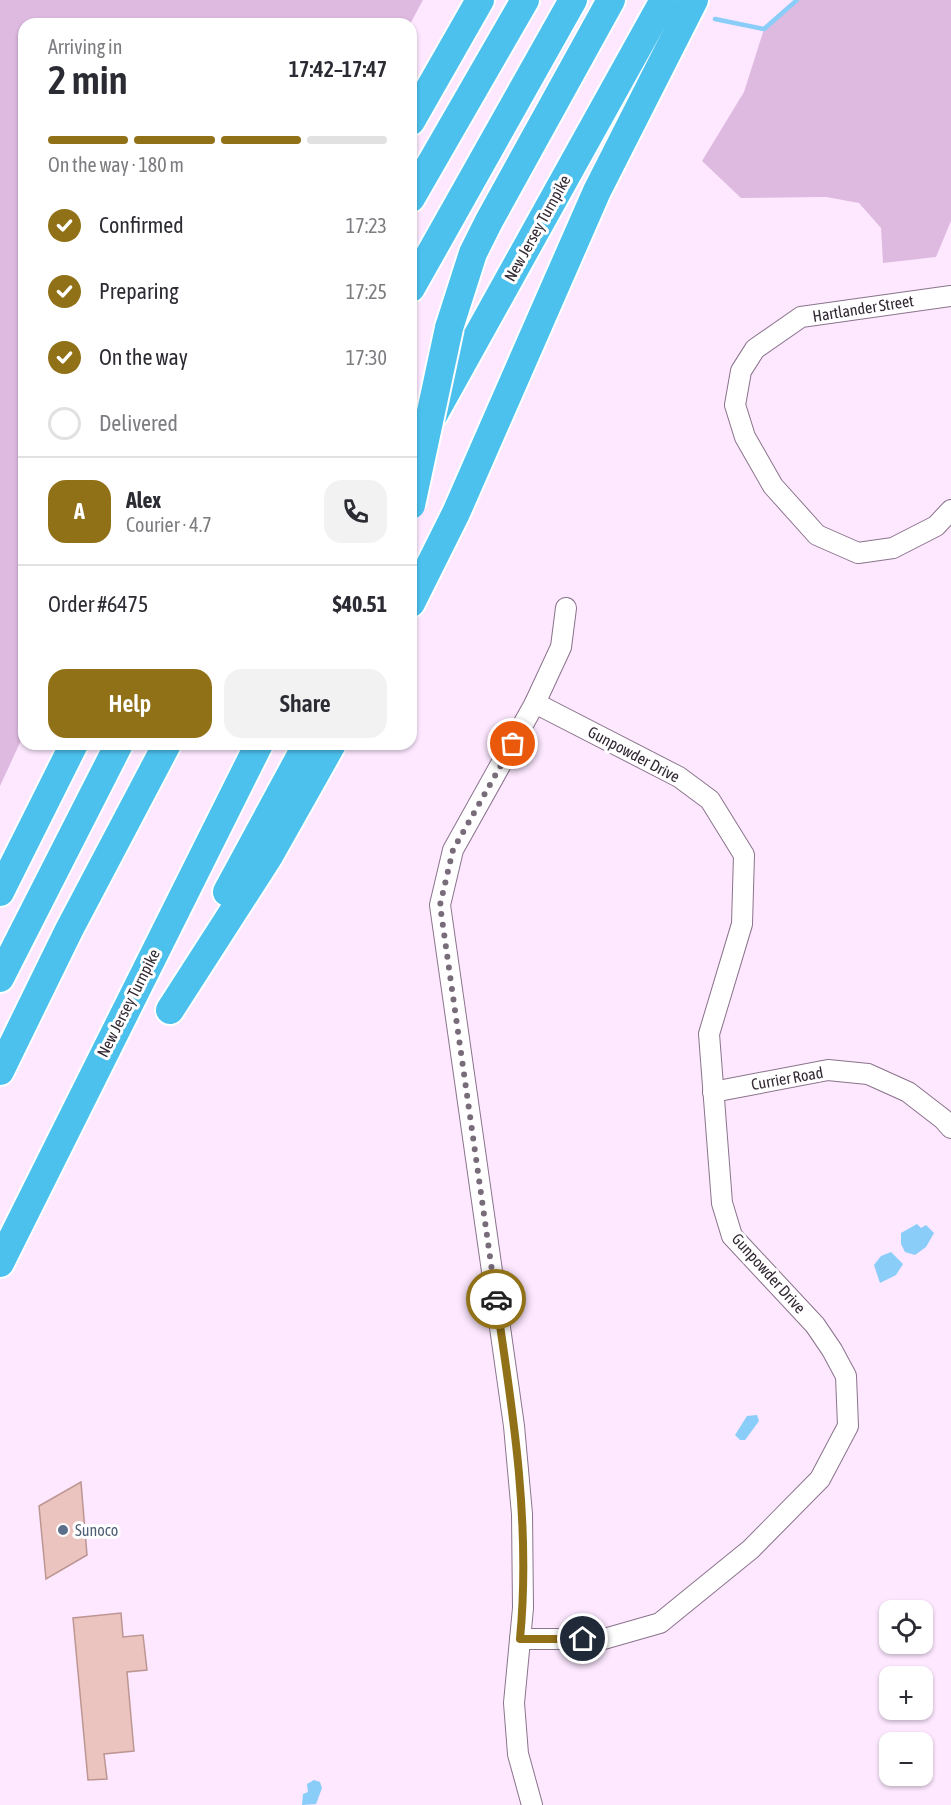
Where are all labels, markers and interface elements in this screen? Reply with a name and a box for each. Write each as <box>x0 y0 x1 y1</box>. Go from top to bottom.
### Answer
text: Arriving in <box>48 35 122 58</box>
text: 17:42–17:47 <box>289 56 387 82</box>
text: 2 min <box>48 58 128 102</box>
text: On the way · 180 m <box>48 153 184 176</box>
street label: New Jersey Turnpike <box>500 172 574 285</box>
icon: check <box>48 209 81 242</box>
text: Confirmed <box>99 212 184 238</box>
text: 17:23 <box>346 214 387 237</box>
icon: check <box>48 275 81 308</box>
text: Preparing <box>99 278 179 304</box>
text: 17:25 <box>346 280 387 303</box>
street label: Hartlander Street <box>811 291 915 325</box>
icon: check <box>48 341 81 374</box>
text: On the way <box>99 344 188 370</box>
text: 17:30 <box>346 346 387 369</box>
text: Delivered <box>99 410 178 436</box>
button: phone <box>324 480 387 543</box>
text: Alex <box>126 487 161 513</box>
text: A <box>74 498 85 524</box>
text: Courier · 4.7 <box>126 513 212 536</box>
text: Order #6475 <box>48 591 148 617</box>
text: $40.51 <box>332 591 387 617</box>
button: Help <box>48 669 212 738</box>
button: Share <box>224 669 387 738</box>
pin <box>487 718 538 769</box>
street label: Gunpowder Drive <box>585 722 683 787</box>
icon: bag <box>496 727 529 760</box>
street label: New Jersey Turnpike <box>93 946 164 1060</box>
street label: Currier Road <box>750 1063 824 1093</box>
street label: Gunpowder Drive <box>728 1229 810 1317</box>
courier <box>466 1269 526 1329</box>
icon: car <box>480 1283 513 1316</box>
place label: Sunoco <box>75 1521 118 1539</box>
marker: Sunoco <box>56 1523 70 1537</box>
map controls <box>879 1600 933 1786</box>
button: locate <box>879 1600 933 1654</box>
pin <box>557 1613 608 1664</box>
icon: home <box>566 1622 599 1655</box>
button: + <box>879 1666 933 1720</box>
button: − <box>879 1732 933 1786</box>

